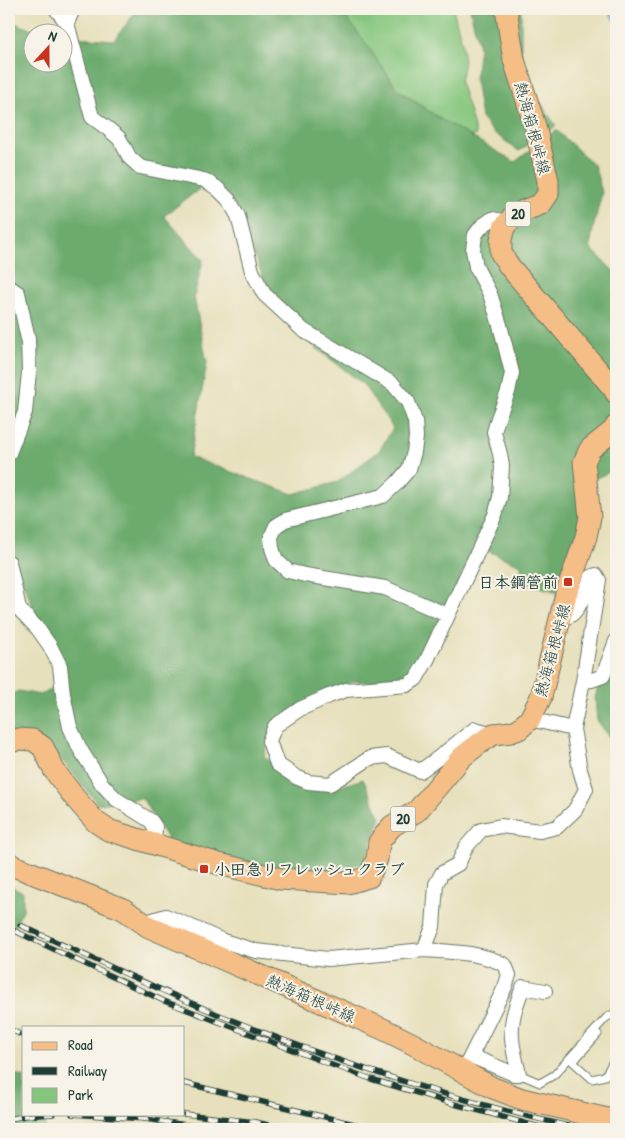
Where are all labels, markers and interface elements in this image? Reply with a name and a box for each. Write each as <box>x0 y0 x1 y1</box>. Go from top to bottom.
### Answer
north arrow <box>22 22 72 72</box>
text: N <box>46 25 60 46</box>
street label: 熱海箱根峠線 <box>510 79 556 177</box>
road number: 20 <box>506 202 530 226</box>
place label: 日本鋼管前 <box>478 571 558 593</box>
marker: 日本鋼管前 <box>562 576 574 588</box>
street label: 熱海箱根峠線 <box>529 601 575 699</box>
road number: 20 <box>390 806 416 832</box>
place label: 小田急リフレッシュクラブ <box>214 858 405 880</box>
marker: 小田急リフレッシュクラブ <box>198 863 210 875</box>
street label: 熱海箱根峠線 <box>263 968 359 1028</box>
legend <box>22 1026 185 1116</box>
text: Road <box>68 1034 93 1055</box>
text: Railway <box>68 1060 107 1081</box>
text: Park <box>68 1084 93 1105</box>

